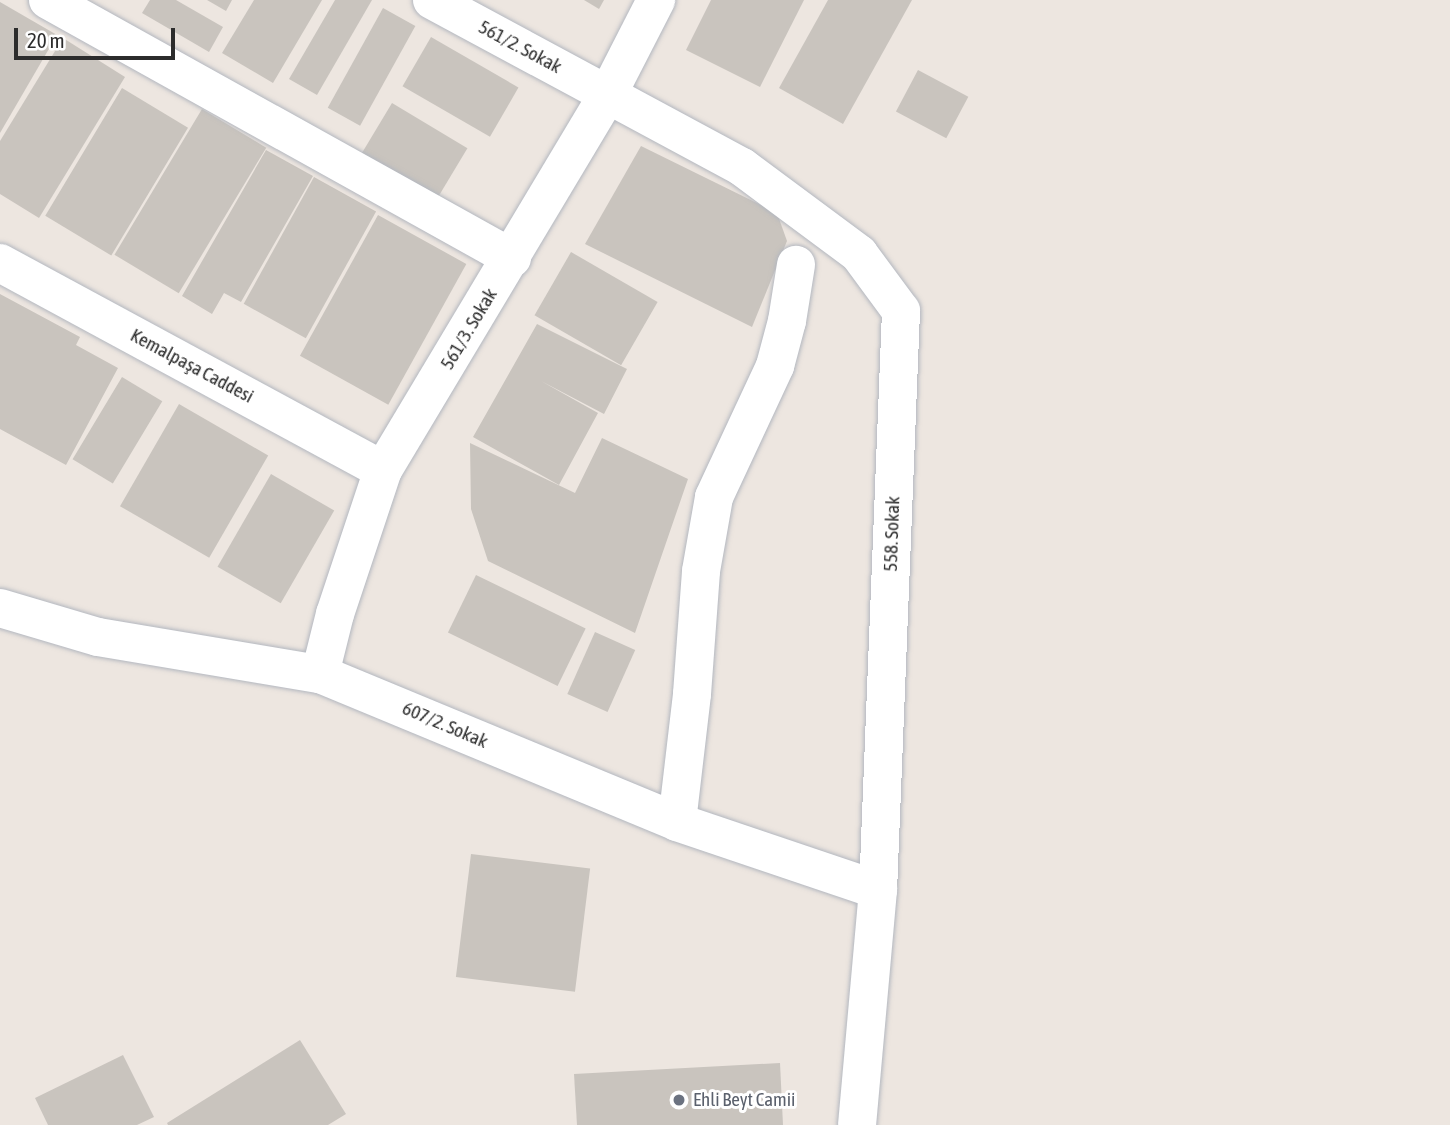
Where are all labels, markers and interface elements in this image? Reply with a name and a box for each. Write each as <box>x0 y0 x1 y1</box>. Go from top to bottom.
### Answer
scale bar <box>18 14 178 58</box>
street label: 561/2. Sokak <box>475 16 565 78</box>
text: 20 m <box>27 28 65 52</box>
street label: 561/3. Sokak <box>436 284 502 374</box>
street label: Kemalpaşa Caddesi <box>127 324 257 408</box>
street label: 558. Sokak <box>879 496 905 572</box>
street label: 607/2. Sokak <box>399 697 491 753</box>
place label: Ehli Beyt Camii <box>693 1089 795 1111</box>
marker: Ehli Beyt Camii <box>671 1092 687 1108</box>

